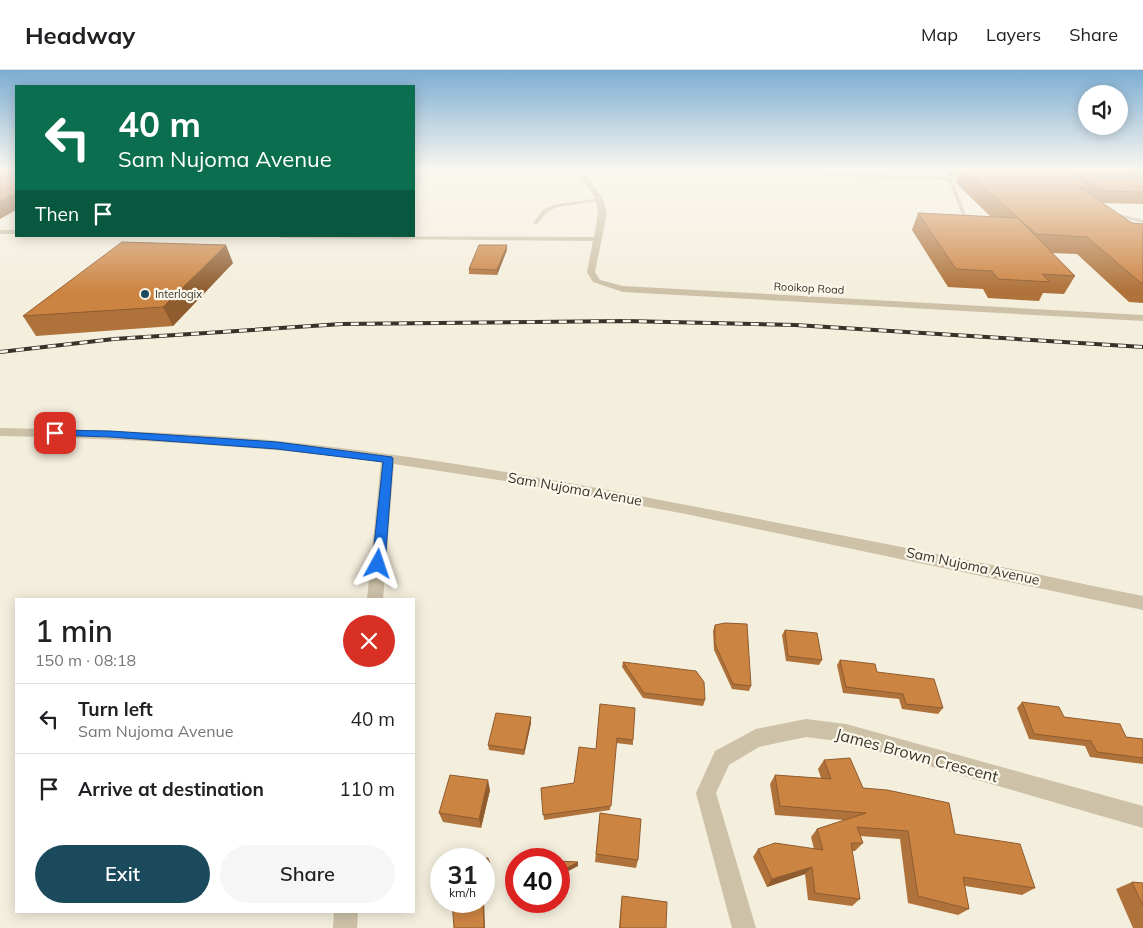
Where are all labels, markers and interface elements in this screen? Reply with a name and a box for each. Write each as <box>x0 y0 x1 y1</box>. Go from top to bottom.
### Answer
text: Headway <box>25 20 135 50</box>
text: Map <box>921 23 958 46</box>
text: Layers <box>986 23 1041 46</box>
text: Share <box>1069 23 1118 46</box>
map controls <box>1078 85 1128 135</box>
button: sound <box>1078 85 1128 135</box>
text: 40 m <box>118 102 201 146</box>
icon: left <box>35 105 100 170</box>
text: Sam Nujoma Avenue <box>118 145 332 173</box>
icon: arrive <box>89 200 117 228</box>
text: Then <box>35 202 79 226</box>
street label: Rooikop Road <box>773 279 845 297</box>
place label: Interlogix <box>155 287 202 301</box>
marker: Interlogix <box>139 288 151 300</box>
pin <box>34 412 76 454</box>
icon: arrive <box>41 419 69 447</box>
street label: Sam Nujoma Avenue <box>506 468 644 510</box>
position arrow <box>351 537 403 589</box>
street label: Sam Nujoma Avenue <box>905 543 1041 589</box>
text: 1 min <box>35 612 113 650</box>
button: close <box>343 615 395 667</box>
text: 150 m · 08:18 <box>35 650 136 670</box>
text: Turn left <box>78 697 153 721</box>
icon: left <box>35 705 63 733</box>
text: 40 m <box>351 707 395 731</box>
text: Sam Nujoma Avenue <box>78 721 233 741</box>
street label: James Brown Crescent <box>834 724 1001 786</box>
icon: arrive <box>35 775 63 803</box>
text: Arrive at destination <box>78 777 264 801</box>
text: 110 m <box>339 777 395 801</box>
button: Exit <box>35 845 210 903</box>
button: Share <box>220 845 395 903</box>
speed limit sign: 40 <box>505 848 570 913</box>
text: 31 <box>447 859 478 890</box>
text: km/h <box>449 885 476 900</box>

